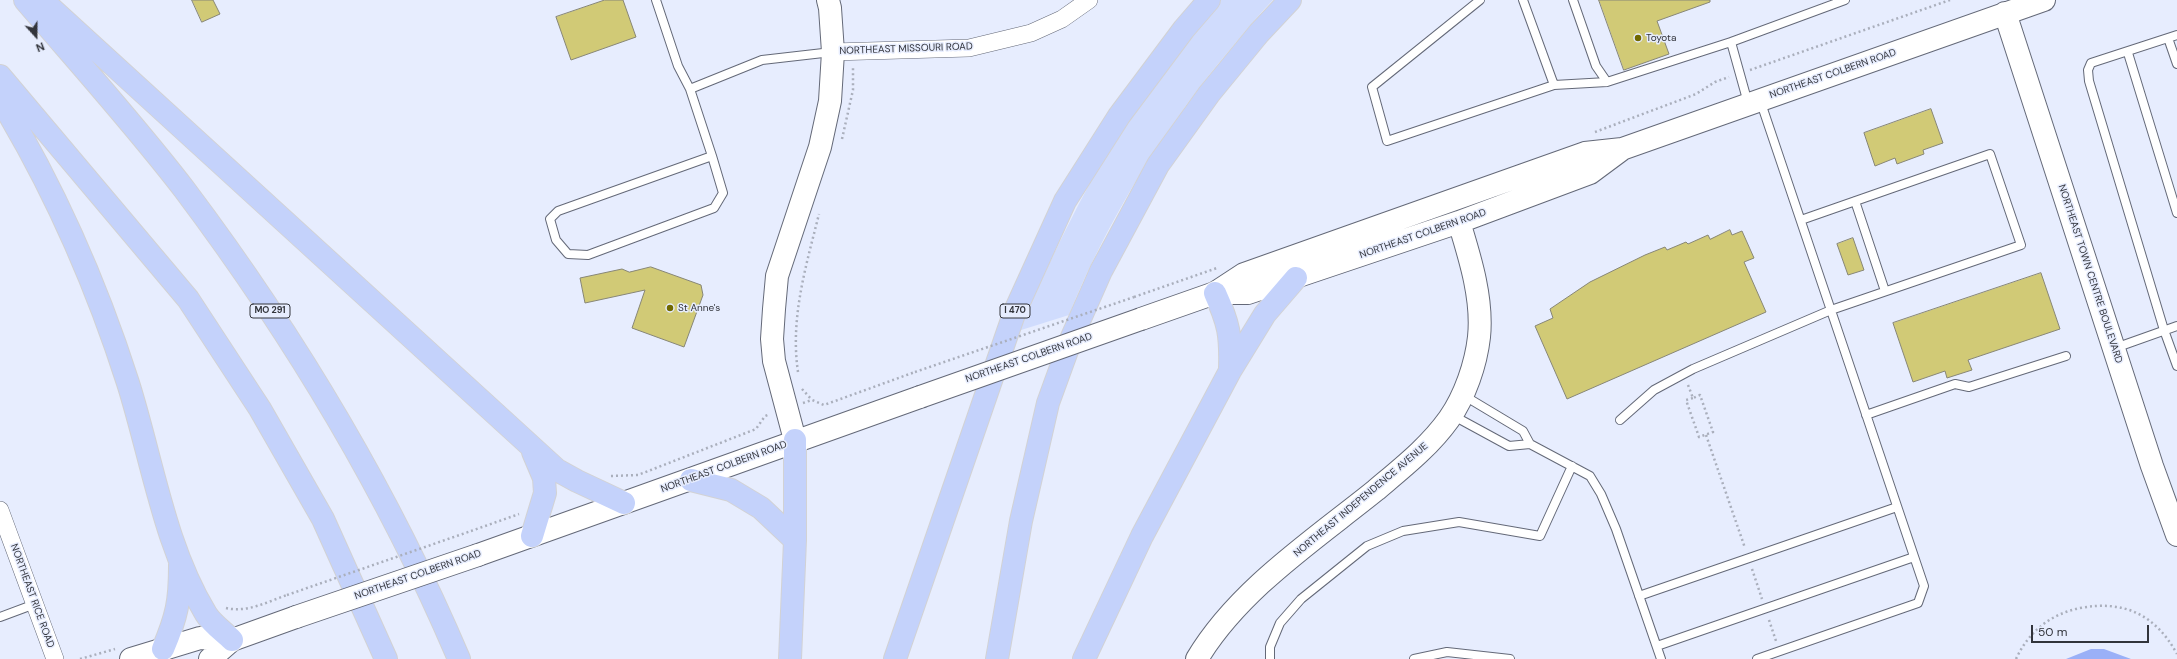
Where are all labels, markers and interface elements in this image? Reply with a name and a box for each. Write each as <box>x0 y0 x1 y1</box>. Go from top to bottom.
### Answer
north arrow <box>16 16 56 56</box>
place label: Toyota <box>1646 32 1676 44</box>
marker: Toyota <box>1633 33 1643 43</box>
text: N <box>34 39 47 55</box>
street label: NORTHEAST MISSOURI ROAD <box>839 41 973 57</box>
street label: NORTHEAST COLBERN ROAD <box>1768 47 1898 101</box>
street label: NORTHEAST TOWN CENTRE BOULEVARD <box>2055 183 2125 365</box>
street label: NORTHEAST COLBERN ROAD <box>1358 207 1488 261</box>
place label: St Anne's <box>678 302 720 314</box>
marker: St Anne's <box>665 303 675 313</box>
road number: MO 291 <box>250 304 290 318</box>
road number: I 470 <box>1000 304 1030 318</box>
street label: NORTHEAST COLBERN ROAD <box>964 331 1094 385</box>
street label: NORTHEAST COLBERN ROAD <box>659 439 789 495</box>
street label: NORTHEAST INDEPENDENCE AVENUE <box>1292 440 1430 560</box>
street label: NORTHEAST RICE ROAD <box>8 542 56 650</box>
street label: NORTHEAST COLBERN ROAD <box>353 548 483 602</box>
scale bar <box>2033 617 2151 643</box>
text: 50 m <box>2038 624 2067 640</box>

